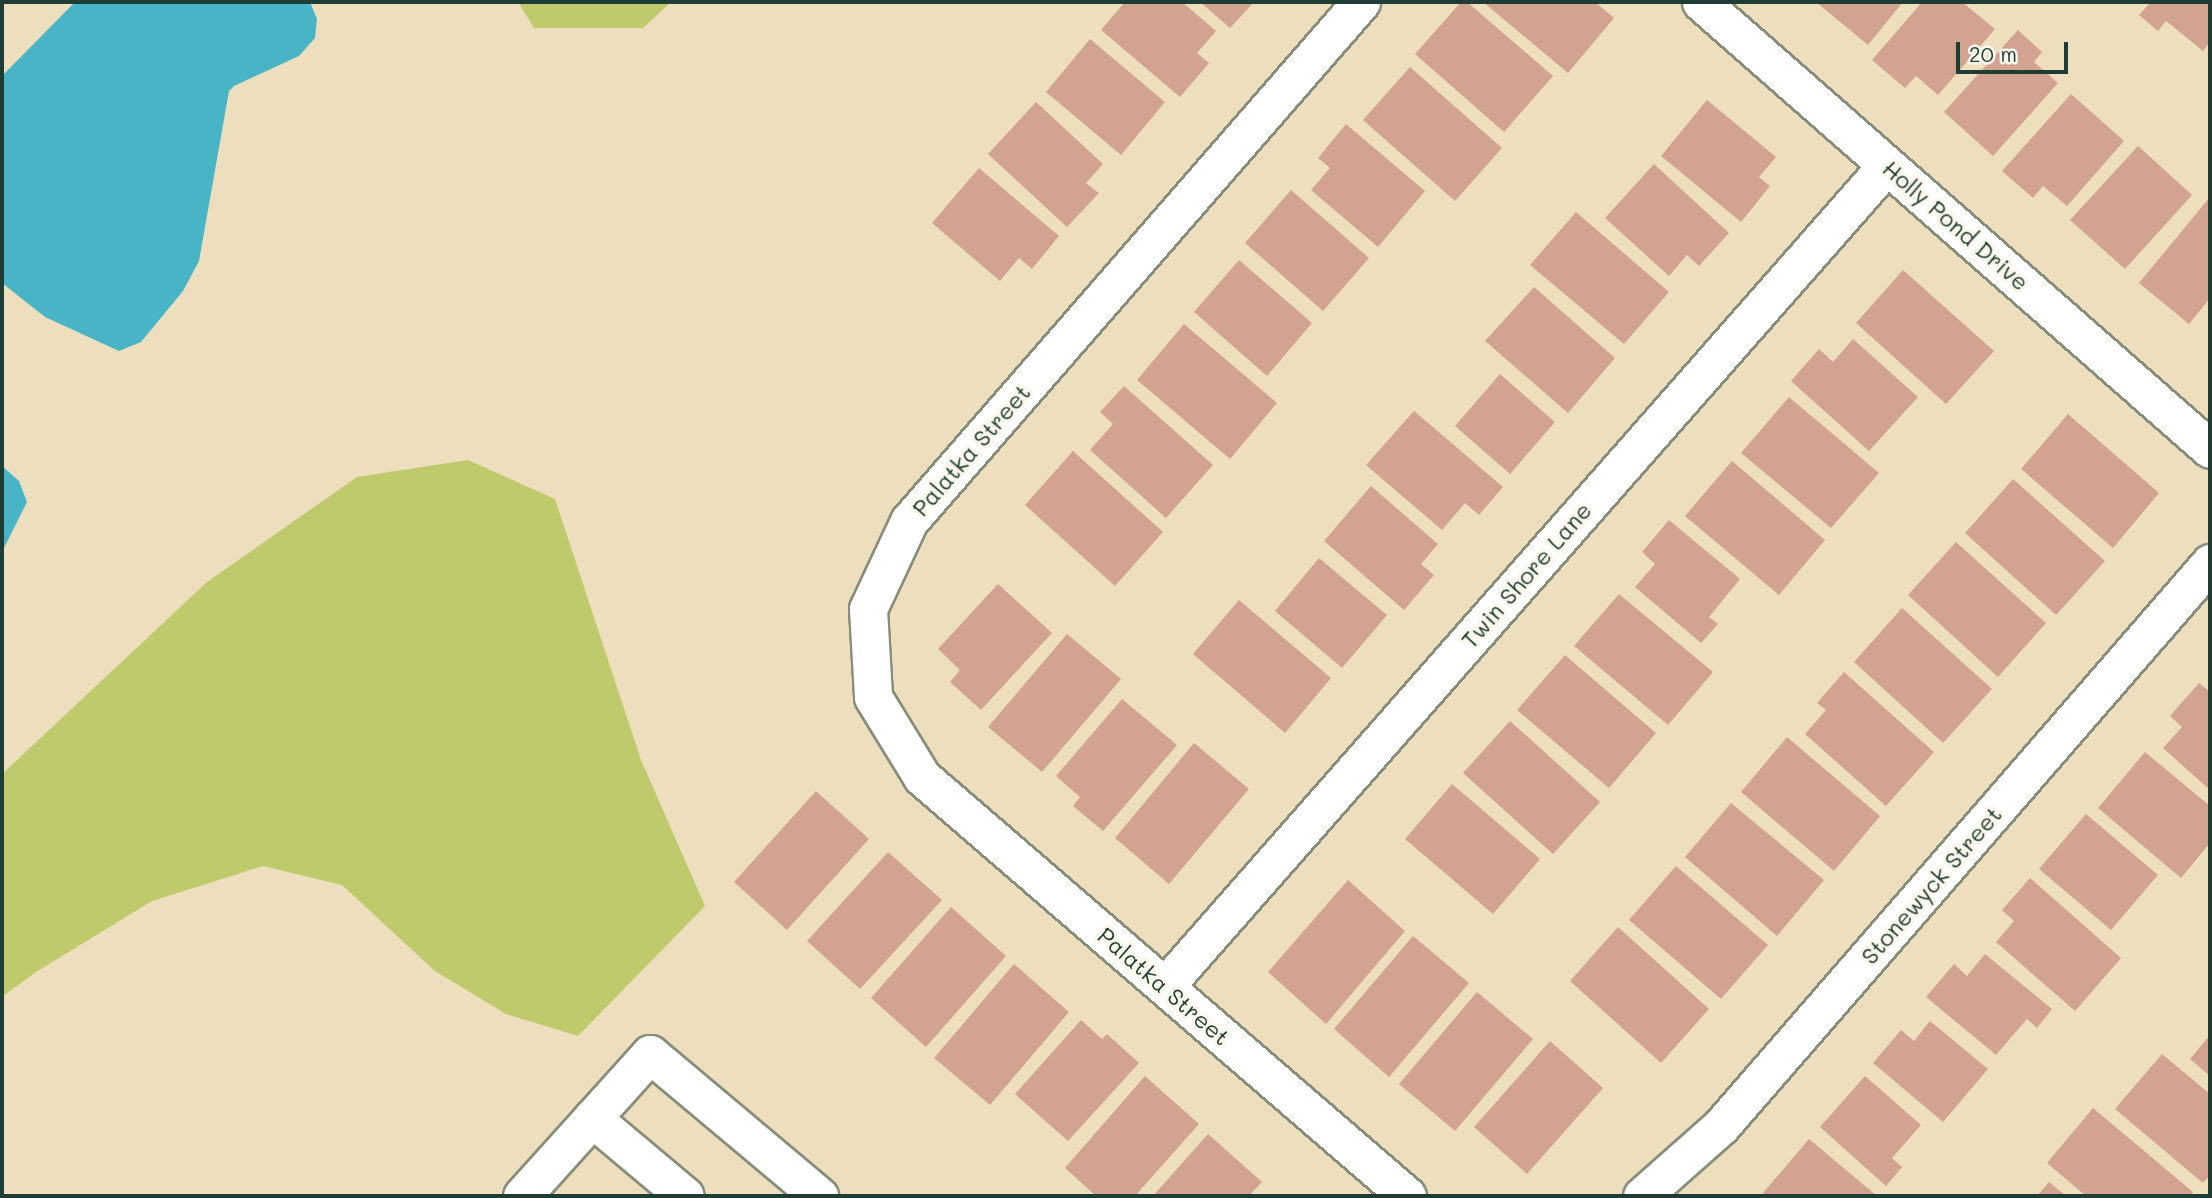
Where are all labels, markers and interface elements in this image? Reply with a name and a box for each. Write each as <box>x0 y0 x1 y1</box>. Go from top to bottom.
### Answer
scale bar <box>1960 28 2072 72</box>
text: 20 m <box>1969 40 2017 67</box>
street label: Holly Pond Drive <box>1877 154 2035 296</box>
street label: Palatka Street <box>906 378 1036 522</box>
street label: Twin Shore Lane <box>1455 497 1597 653</box>
street label: Stonewyck Street <box>1855 801 2007 969</box>
street label: Palatka Street <box>1092 921 1236 1051</box>

